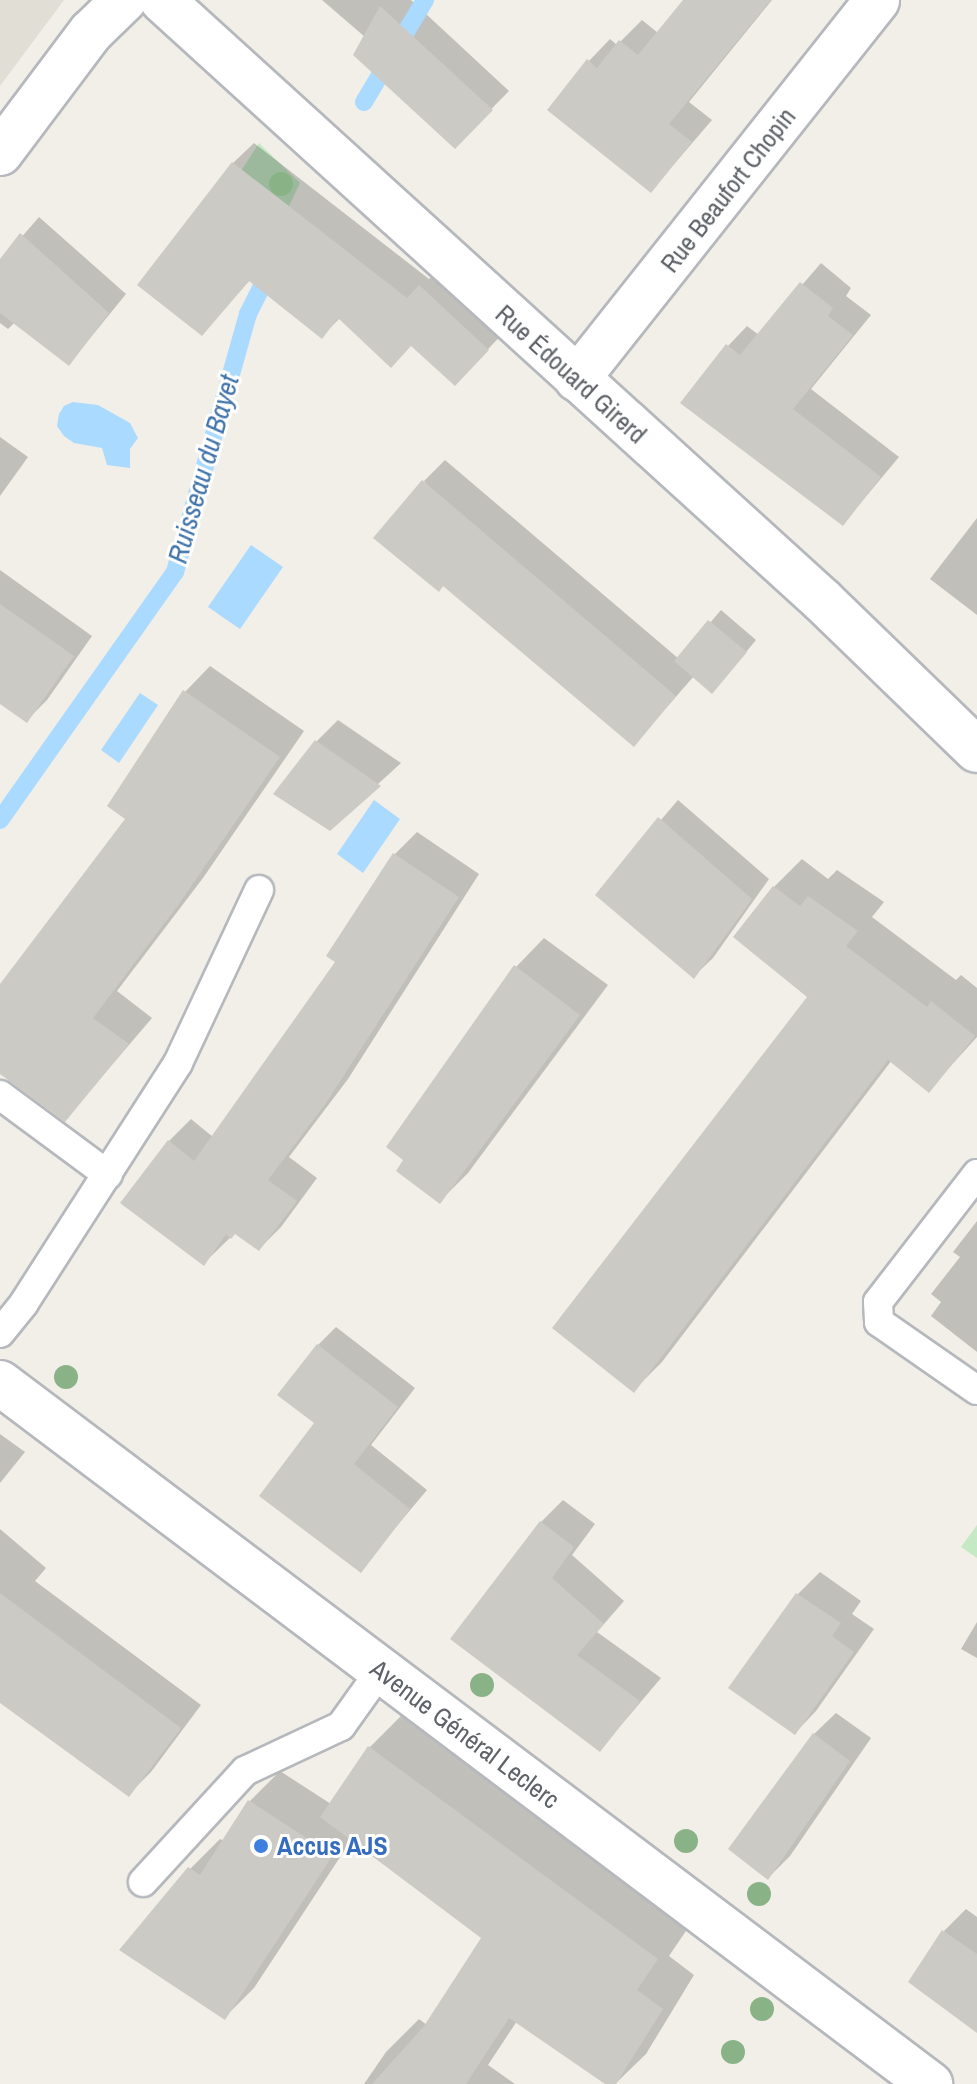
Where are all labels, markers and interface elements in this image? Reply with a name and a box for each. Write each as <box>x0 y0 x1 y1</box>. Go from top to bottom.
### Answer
street label: Rue Beaufort Chopin <box>654 101 802 279</box>
street label: Rue Édouard Girerd <box>489 298 653 450</box>
water label: Ruisseau du Bayet <box>160 371 246 567</box>
street label: Avenue Général Leclerc <box>364 1653 566 1815</box>
place label: Accus AJS <box>277 1830 388 1862</box>
marker: Accus AJS <box>252 1837 270 1855</box>

